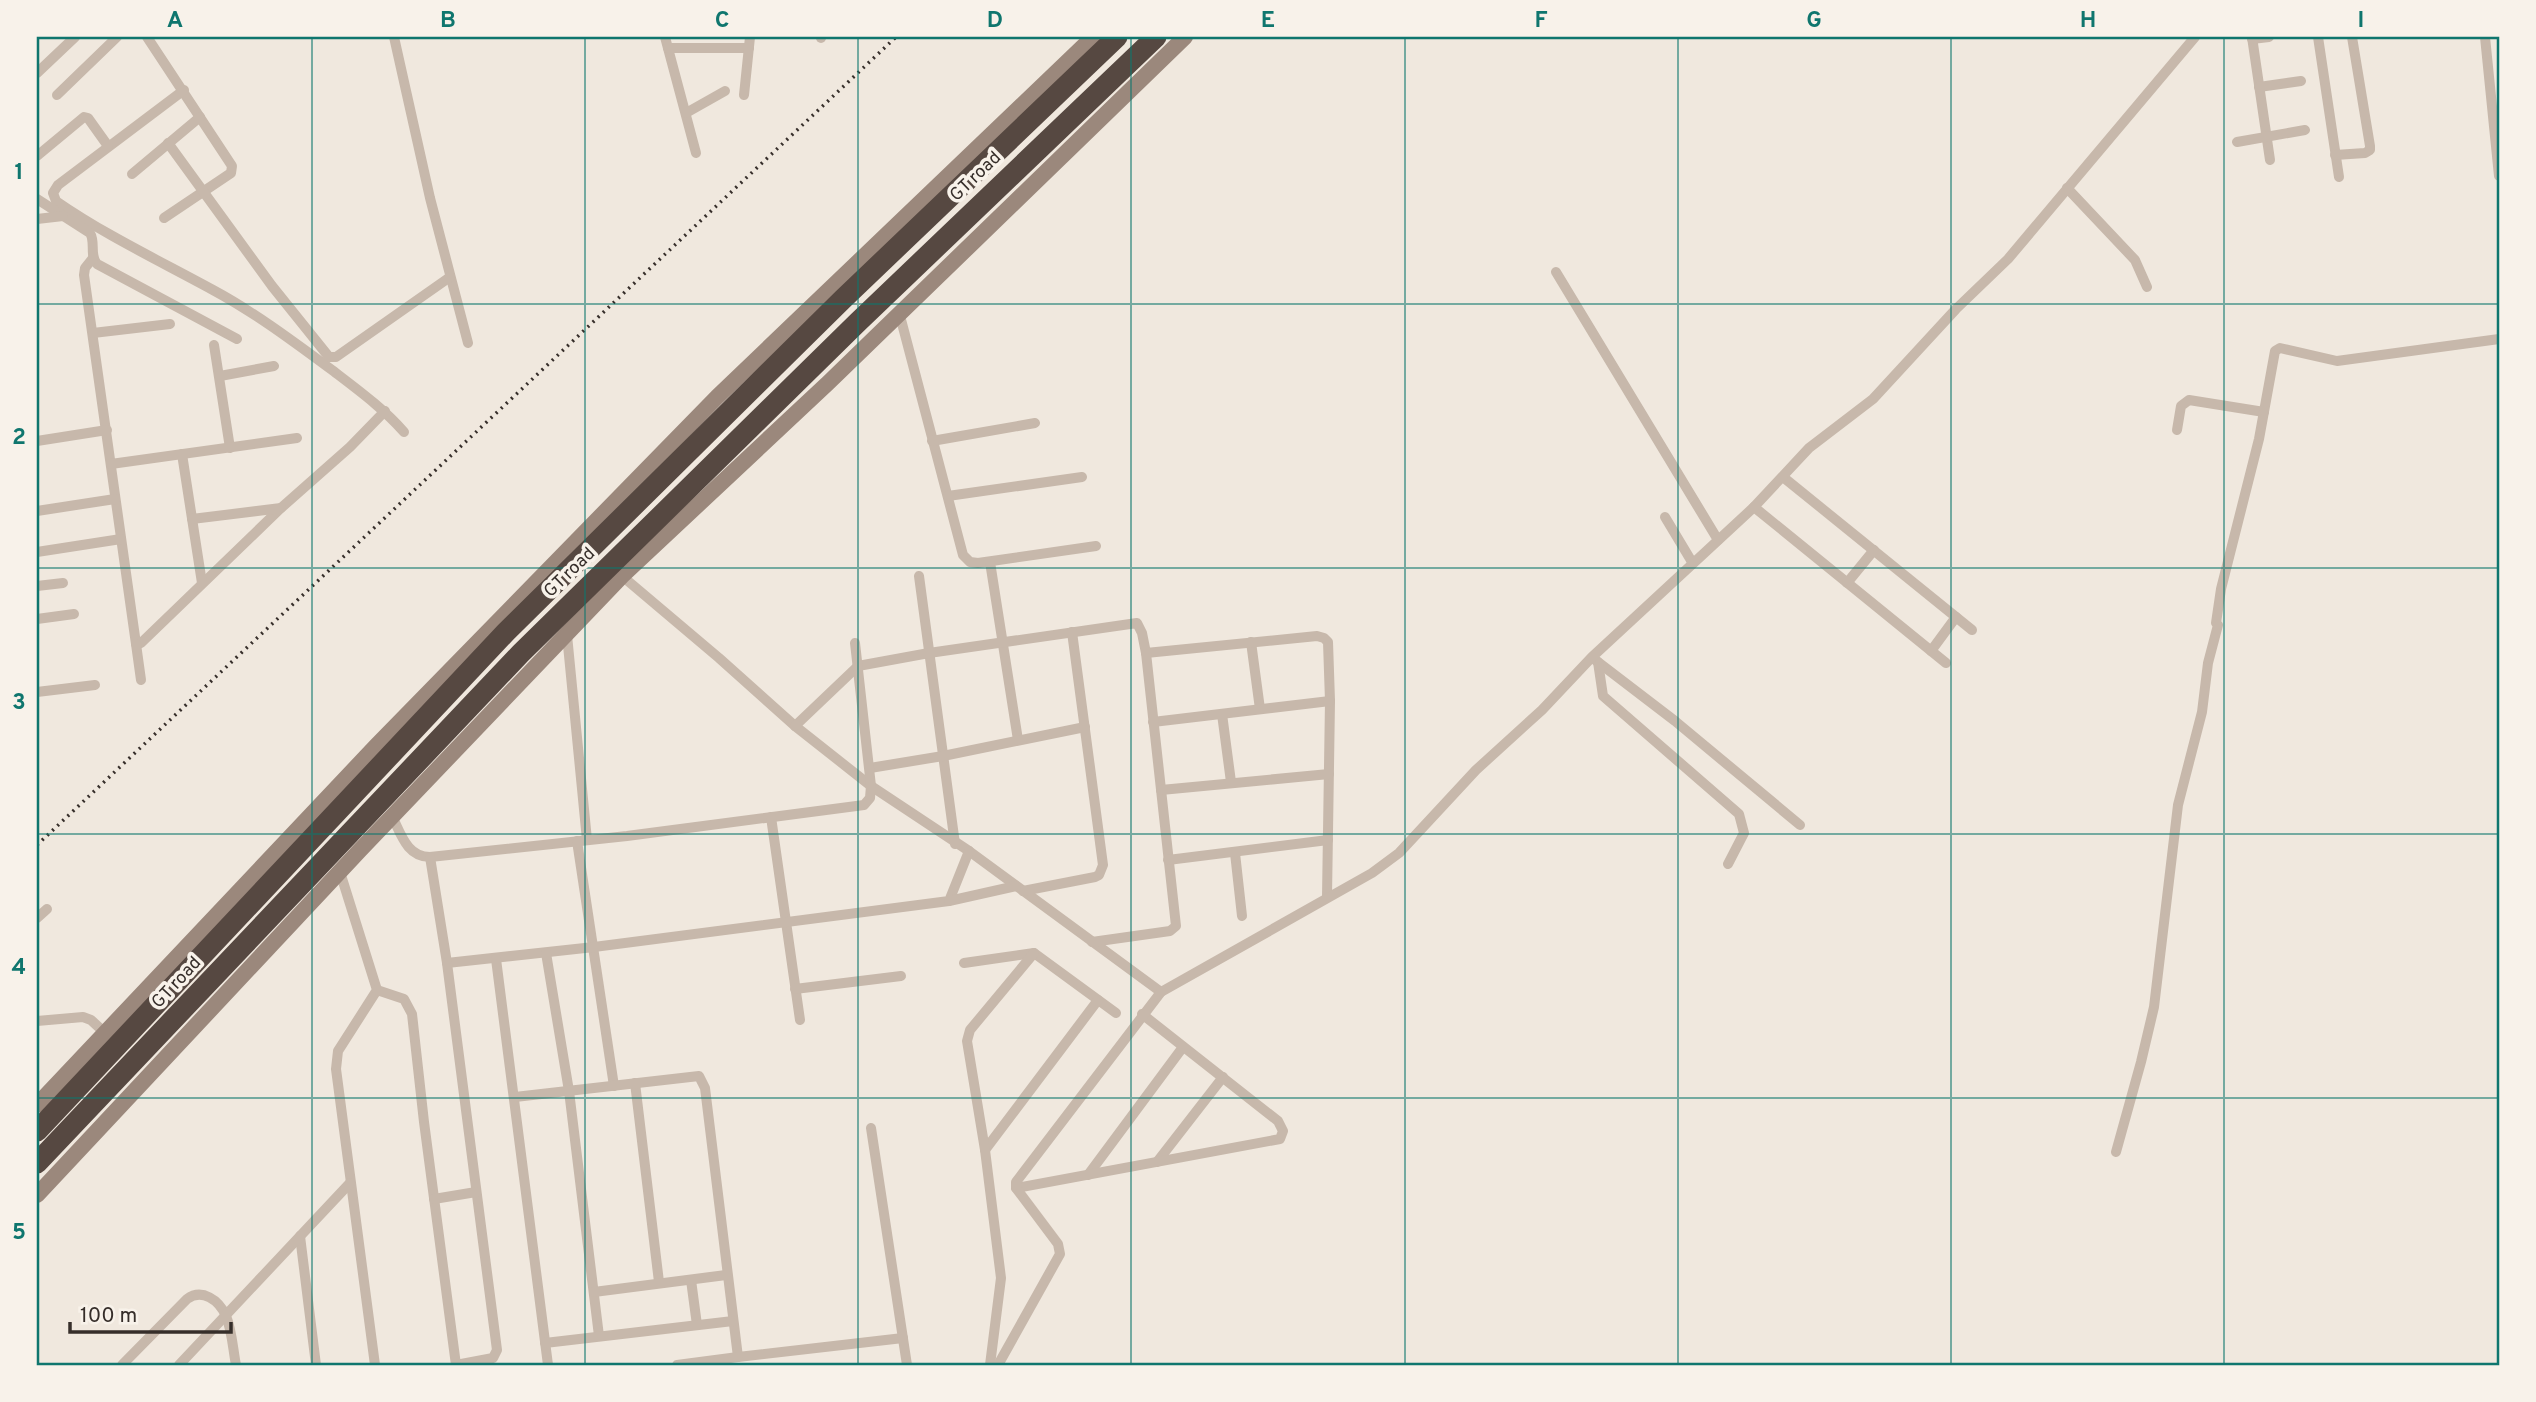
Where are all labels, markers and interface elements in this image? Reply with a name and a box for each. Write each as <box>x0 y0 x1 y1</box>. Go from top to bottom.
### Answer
text: A <box>167 7 183 36</box>
text: B <box>440 7 456 36</box>
text: C <box>715 7 729 36</box>
text: D <box>987 7 1003 36</box>
text: E <box>1261 7 1275 36</box>
text: F <box>1534 7 1548 36</box>
text: G <box>1806 7 1822 36</box>
text: H <box>2080 7 2096 36</box>
text: I <box>2358 7 2364 36</box>
street label: GT road <box>945 147 1007 207</box>
text: 1 <box>14 159 24 188</box>
text: 2 <box>12 424 26 453</box>
street label: GT road <box>539 543 601 603</box>
text: 3 <box>12 689 26 718</box>
street label: GT road <box>147 952 207 1014</box>
text: 4 <box>12 954 26 983</box>
text: 5 <box>12 1219 26 1248</box>
scale bar <box>70 1290 231 1334</box>
text: 100 m <box>80 1303 137 1330</box>

